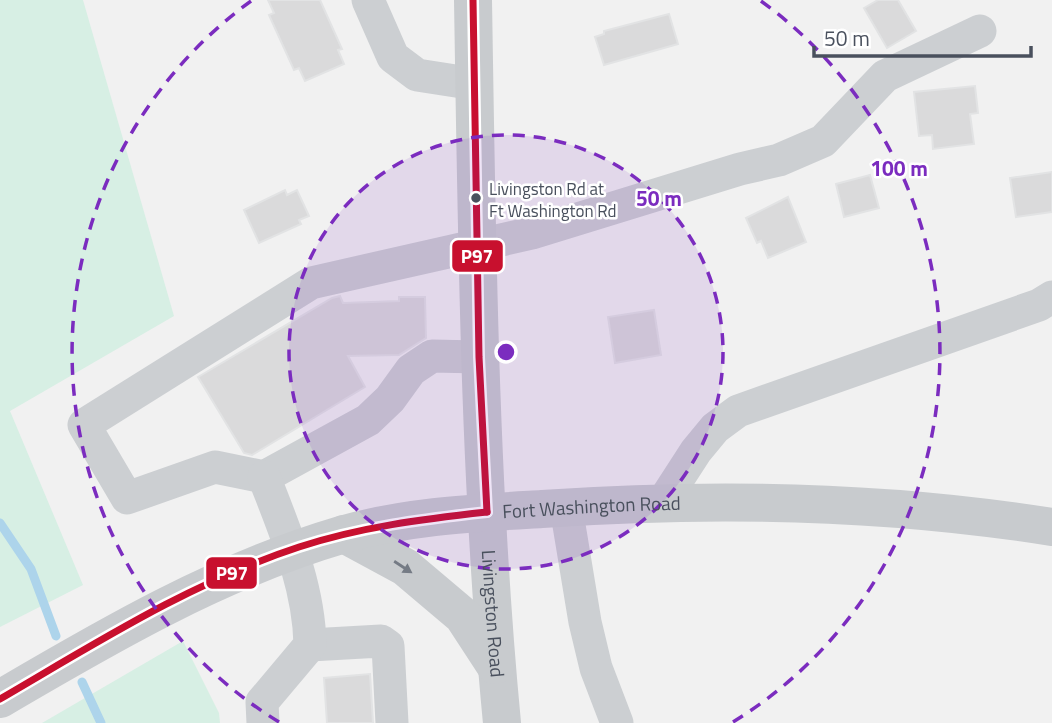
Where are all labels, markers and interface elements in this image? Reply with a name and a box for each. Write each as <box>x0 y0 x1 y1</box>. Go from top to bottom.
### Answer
scale bar <box>814 14 1031 58</box>
text: 50 m <box>824 22 870 54</box>
text: 100 m <box>870 152 928 184</box>
place label: Livingston Rd at Ft Washington Rd <box>489 176 617 224</box>
text: 50 m <box>636 182 682 214</box>
marker: Livingston Rd at Ft Washington Rd <box>469 191 483 205</box>
line badge: P97 <box>451 239 504 273</box>
text: P97 <box>461 241 493 270</box>
centre of rings <box>494 340 518 364</box>
street label: Fort Washington Road <box>501 488 681 525</box>
street label: Livingston Road <box>475 549 513 678</box>
line badge: P97 <box>205 556 258 590</box>
text: P97 <box>216 558 248 587</box>
one-way arrow <box>394 560 412 574</box>

